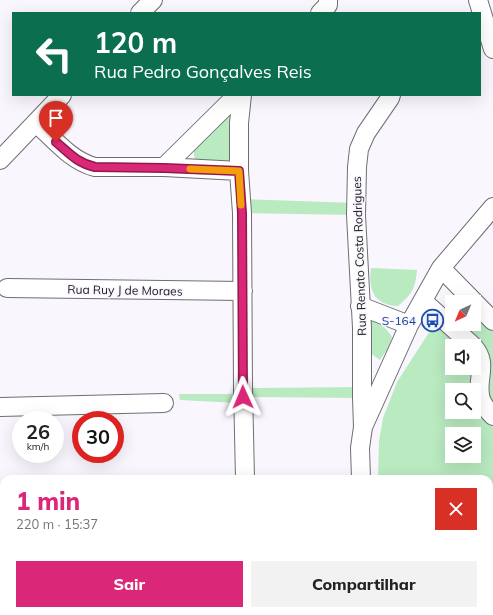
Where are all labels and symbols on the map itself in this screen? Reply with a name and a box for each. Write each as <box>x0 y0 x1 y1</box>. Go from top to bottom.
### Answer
pin <box>39 101 73 142</box>
street label: Rua Renato Costa Rodrigues <box>349 176 369 336</box>
street label: Rua Ruy J de Moraes <box>67 281 183 299</box>
north arrow <box>445 295 481 331</box>
bus stop icon: S-164 <box>419 307 445 333</box>
place label: S-164 <box>382 313 416 328</box>
position arrow <box>222 376 264 418</box>
speed limit sign: 30 <box>72 411 124 463</box>

